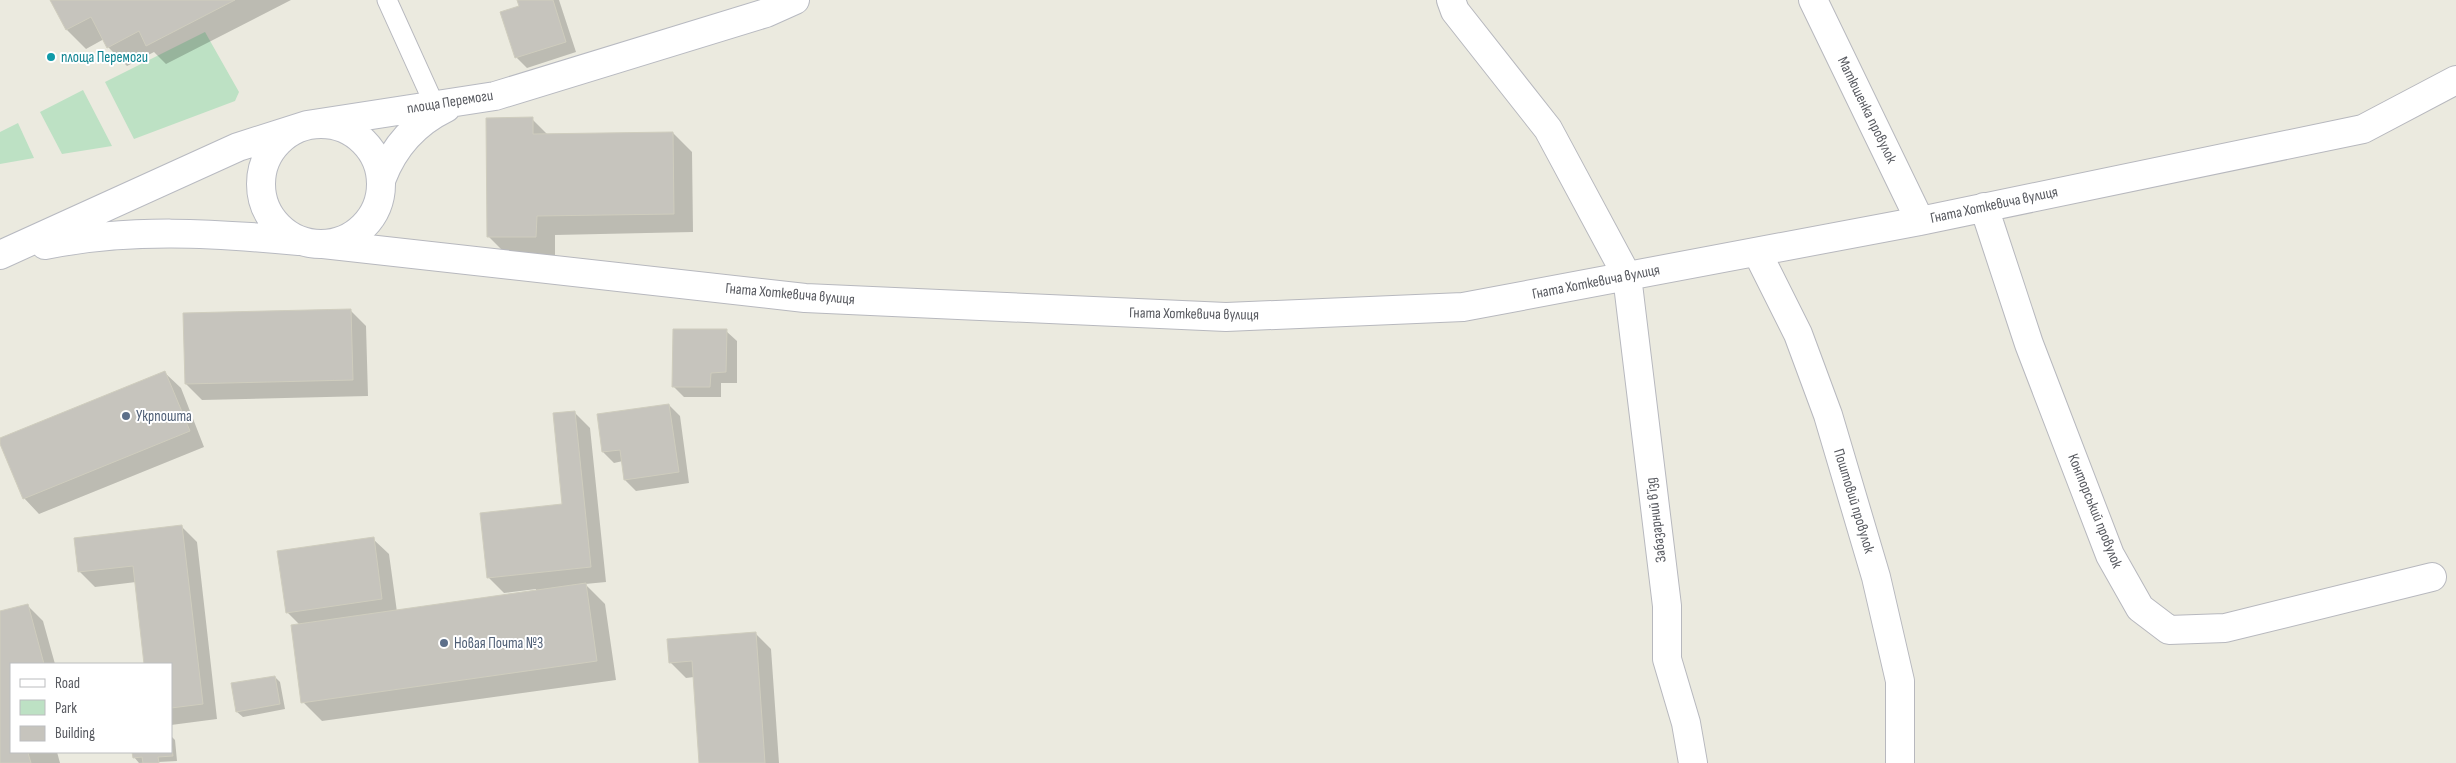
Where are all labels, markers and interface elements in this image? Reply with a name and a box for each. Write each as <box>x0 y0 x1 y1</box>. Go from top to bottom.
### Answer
place label: площа Перемоги <box>61 48 148 67</box>
marker: площа Перемоги <box>45 51 57 63</box>
street label: Матюшенка провулок <box>1833 54 1901 167</box>
street label: площа Перемоги <box>406 86 494 118</box>
street label: Гната Хоткевича вулиця <box>1929 182 2060 228</box>
street label: Гната Хоткевича вулиця <box>1530 260 1662 304</box>
street label: Гната Хоткевича вулиця <box>725 279 856 309</box>
street label: Гната Хоткевича вулиця <box>1129 303 1259 325</box>
place label: Укрпошта <box>136 407 192 426</box>
marker: Укрпошта <box>120 410 132 422</box>
street label: Поштовий провулок <box>1829 446 1879 556</box>
street label: Конторський провулок <box>2063 451 2127 571</box>
street label: Забазарний вʼїзд <box>1641 476 1671 564</box>
place label: Новая Почта №3 <box>454 634 543 653</box>
marker: Новая Почта №3 <box>438 637 450 649</box>
legend <box>10 663 172 753</box>
text: Road <box>55 674 80 693</box>
text: Park <box>55 699 77 718</box>
text: Building <box>55 724 95 743</box>

